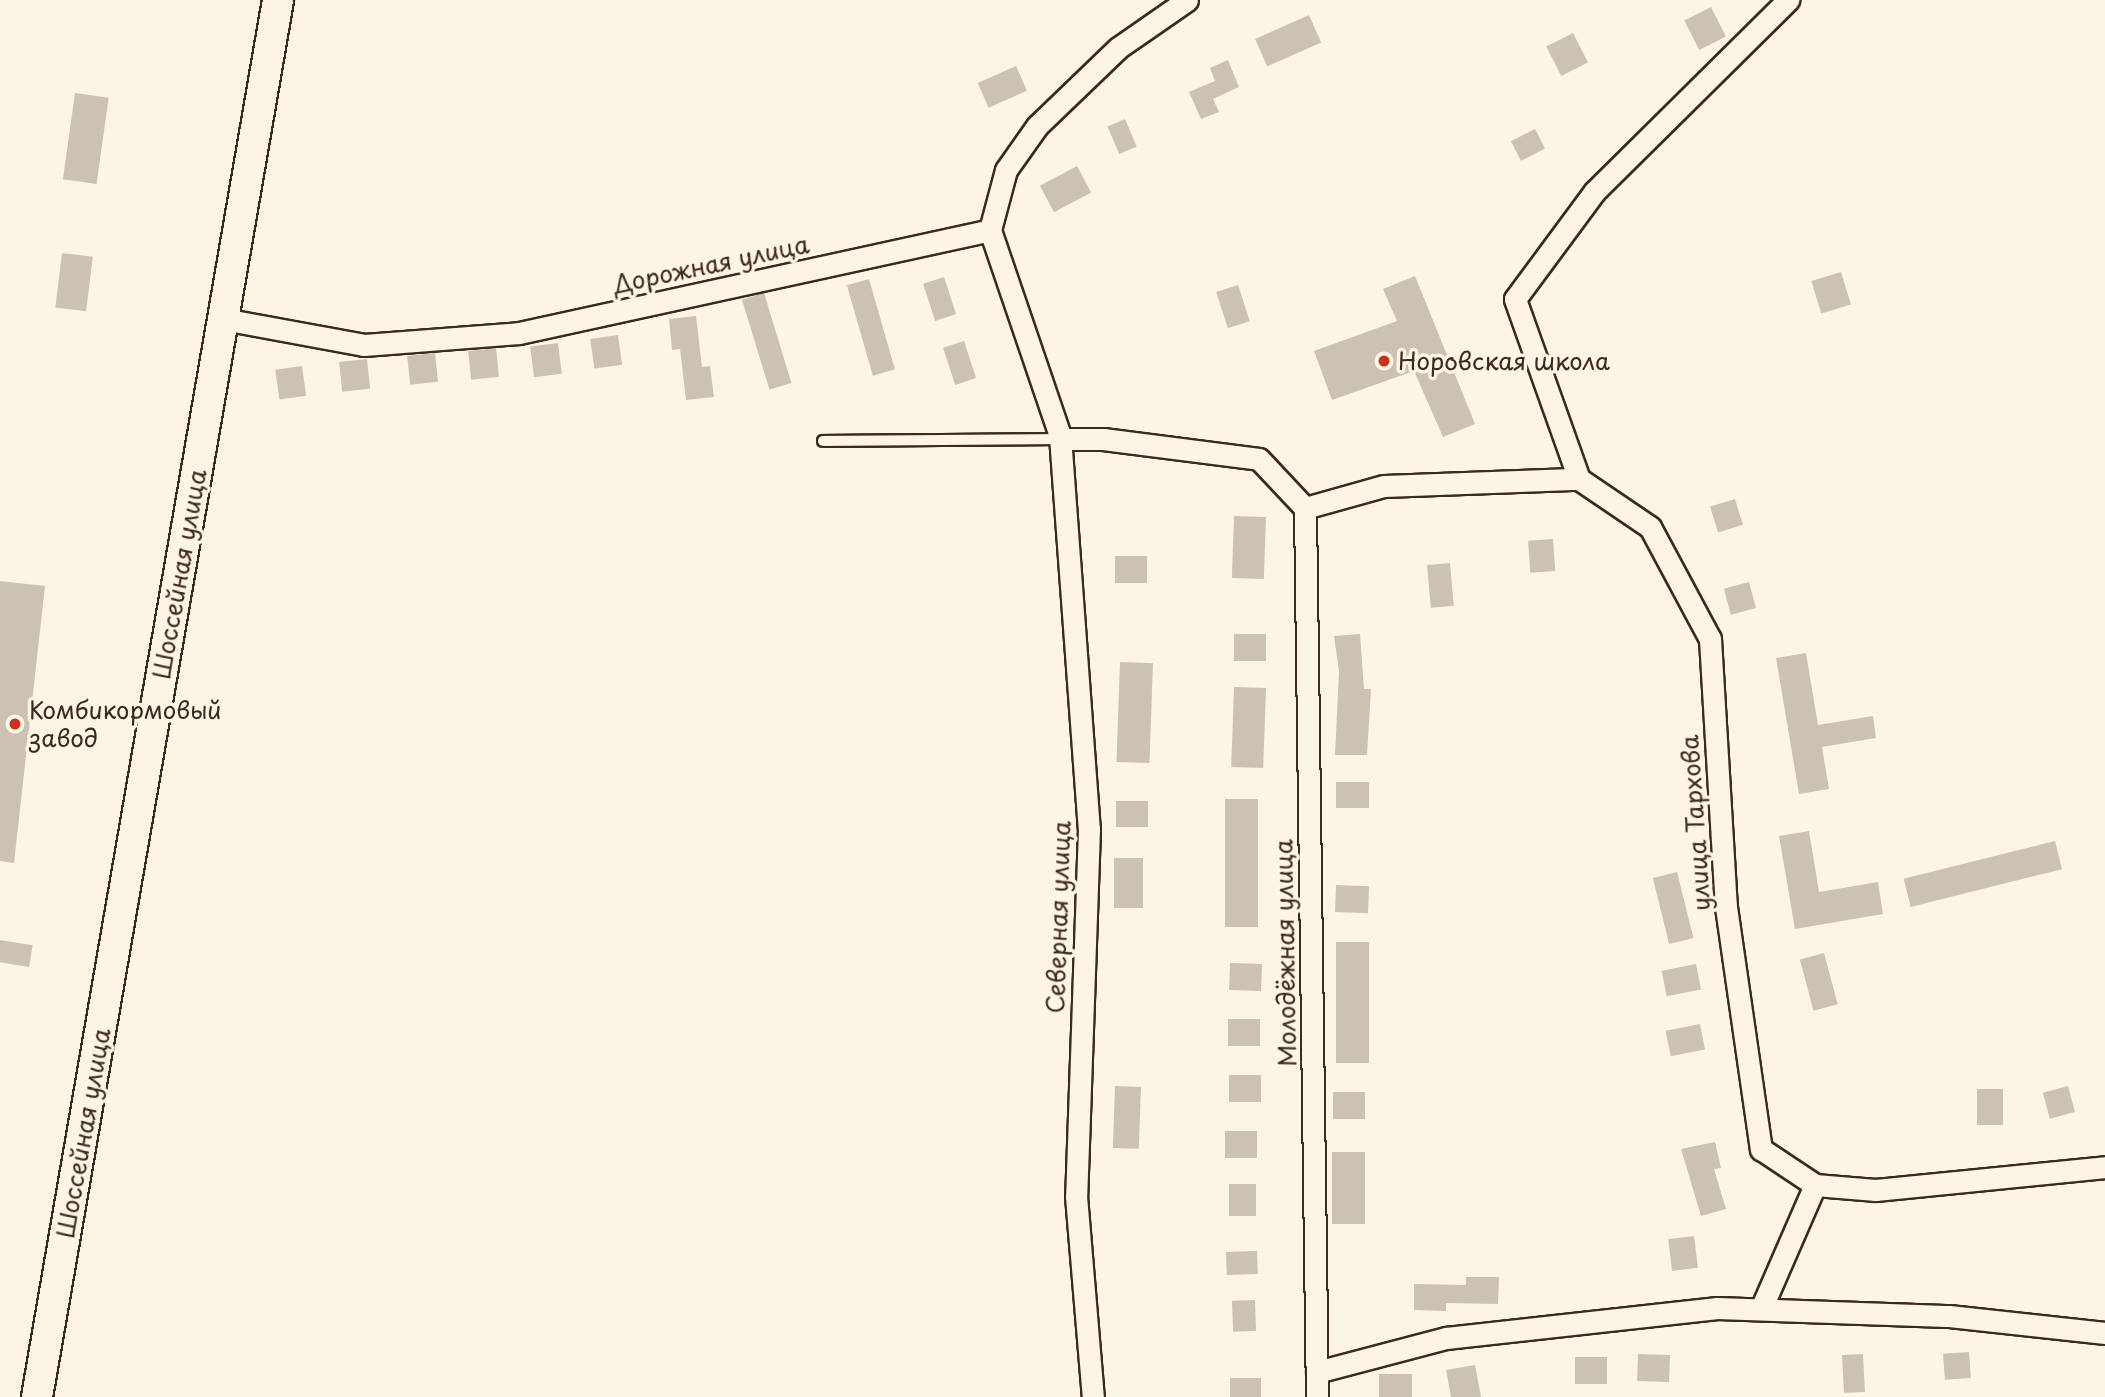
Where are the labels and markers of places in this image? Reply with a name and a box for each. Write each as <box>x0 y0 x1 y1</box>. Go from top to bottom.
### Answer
place label: Норовская школа <box>1398 347 1611 375</box>
marker: Норовская школа <box>1376 353 1392 369</box>
place label: Комбикормовый завод <box>29 696 221 752</box>
marker: Комбикормовый завод <box>7 716 23 732</box>

